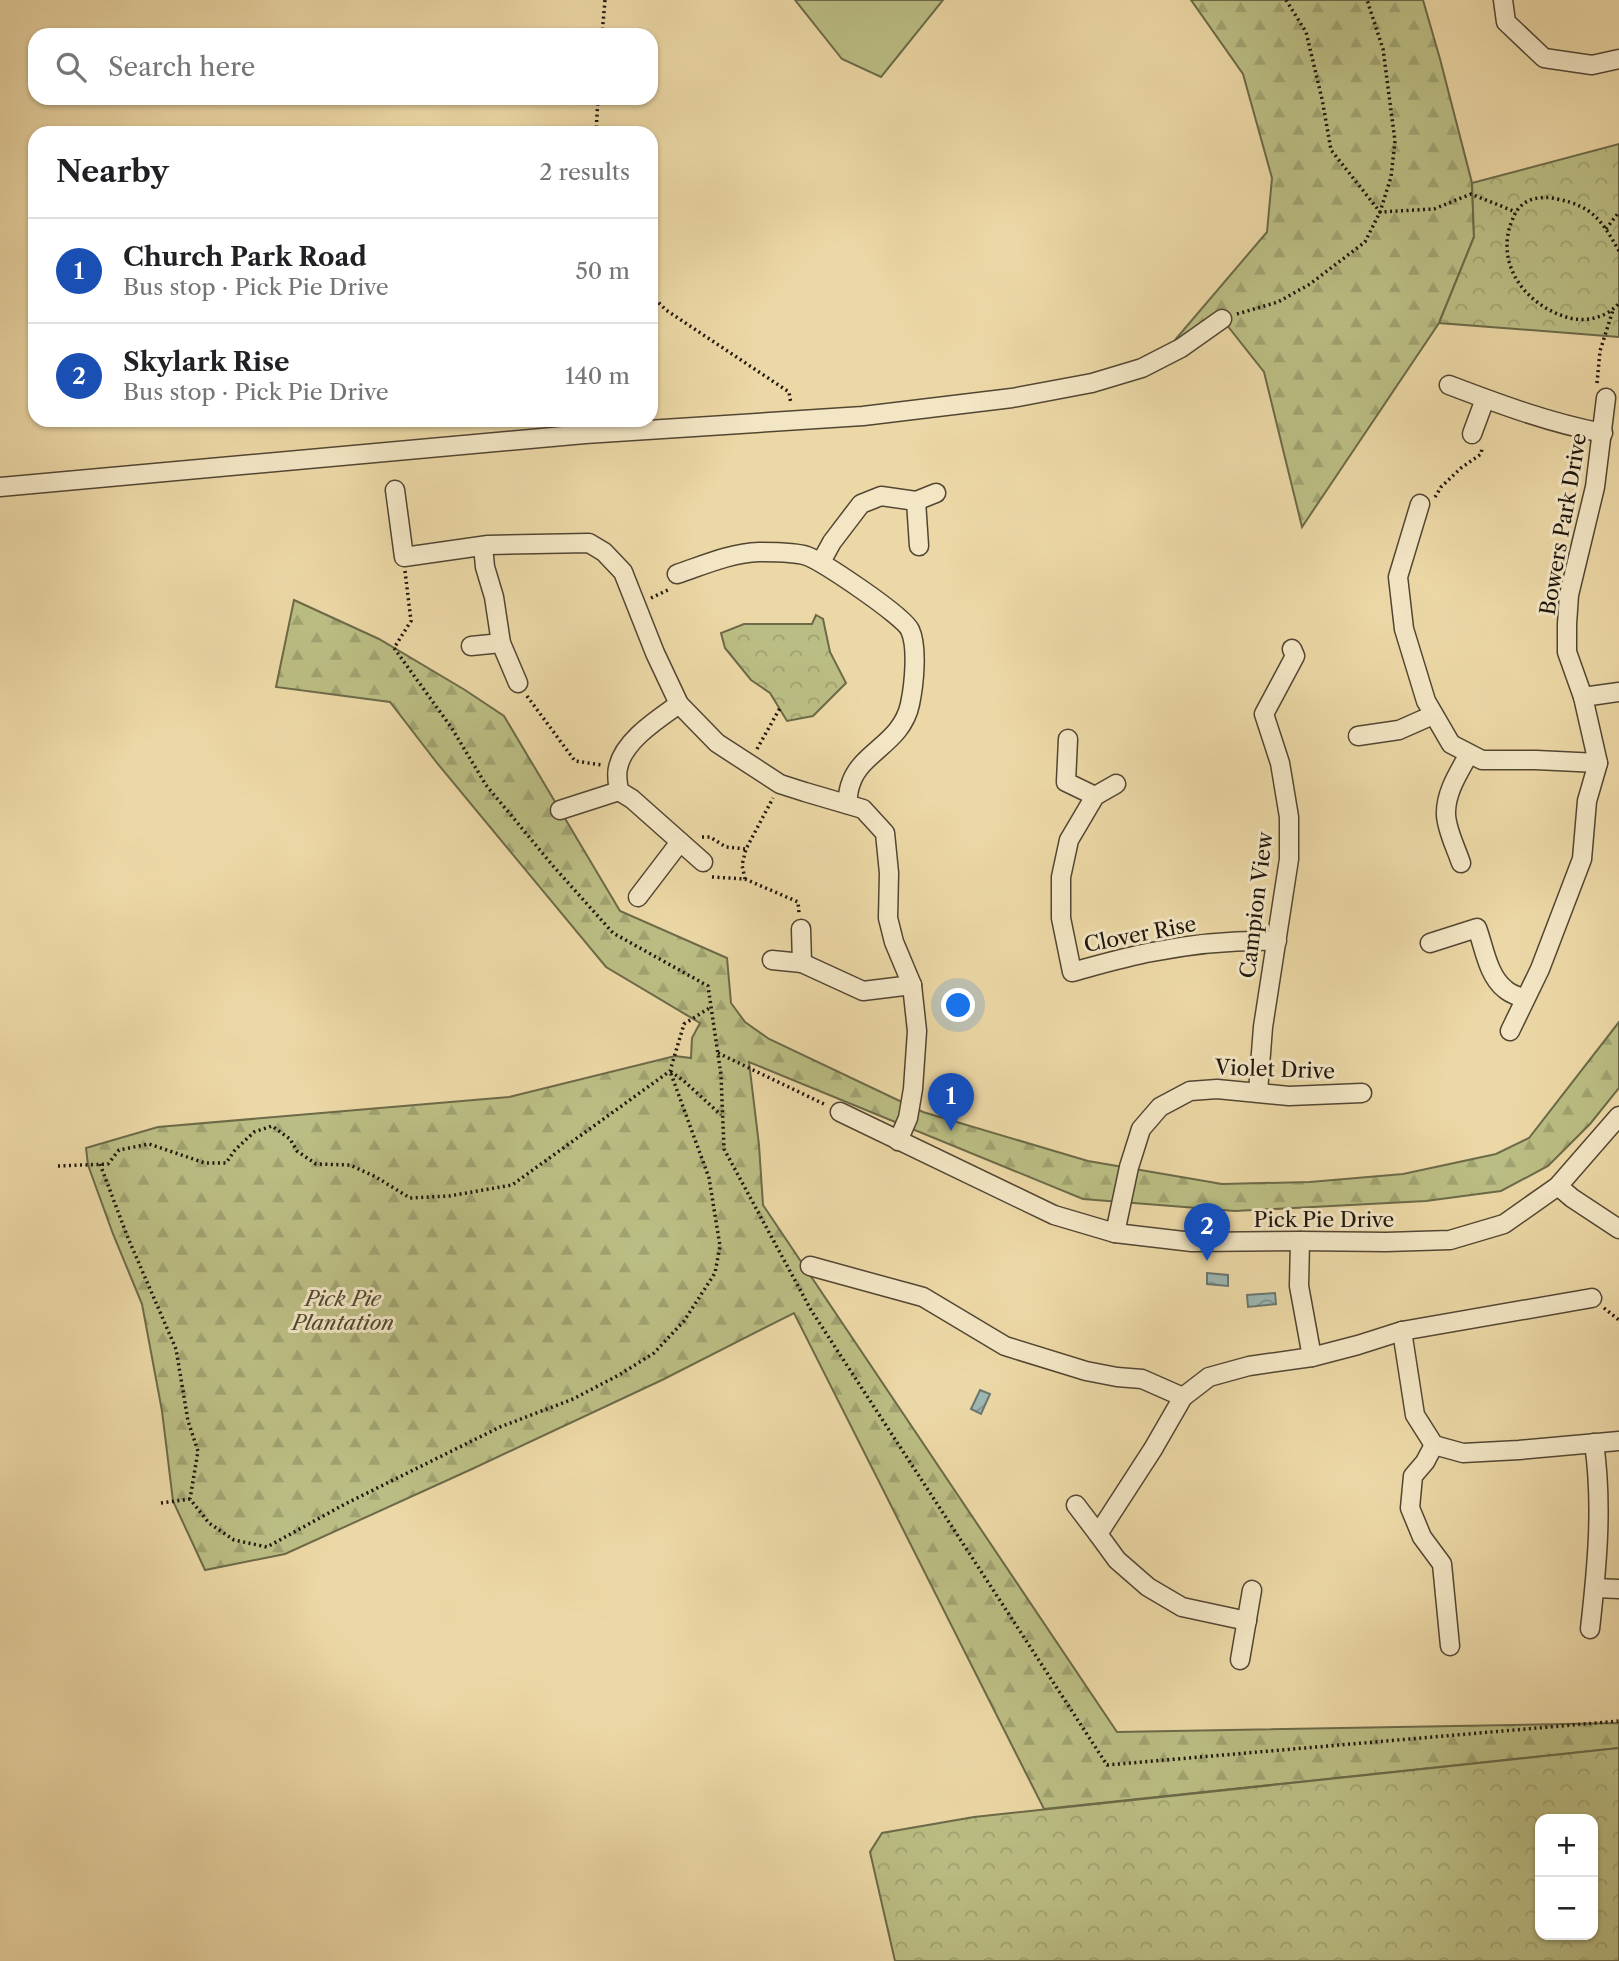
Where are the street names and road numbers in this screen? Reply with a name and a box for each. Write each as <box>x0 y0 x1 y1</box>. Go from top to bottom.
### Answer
street label: Bowers Park Drive <box>1535 431 1591 617</box>
street label: Campion View <box>1235 830 1277 980</box>
street label: Clover Rise <box>1082 911 1198 957</box>
street label: Violet Drive <box>1214 1054 1335 1084</box>
street label: Pick Pie Drive <box>1254 1207 1394 1232</box>

